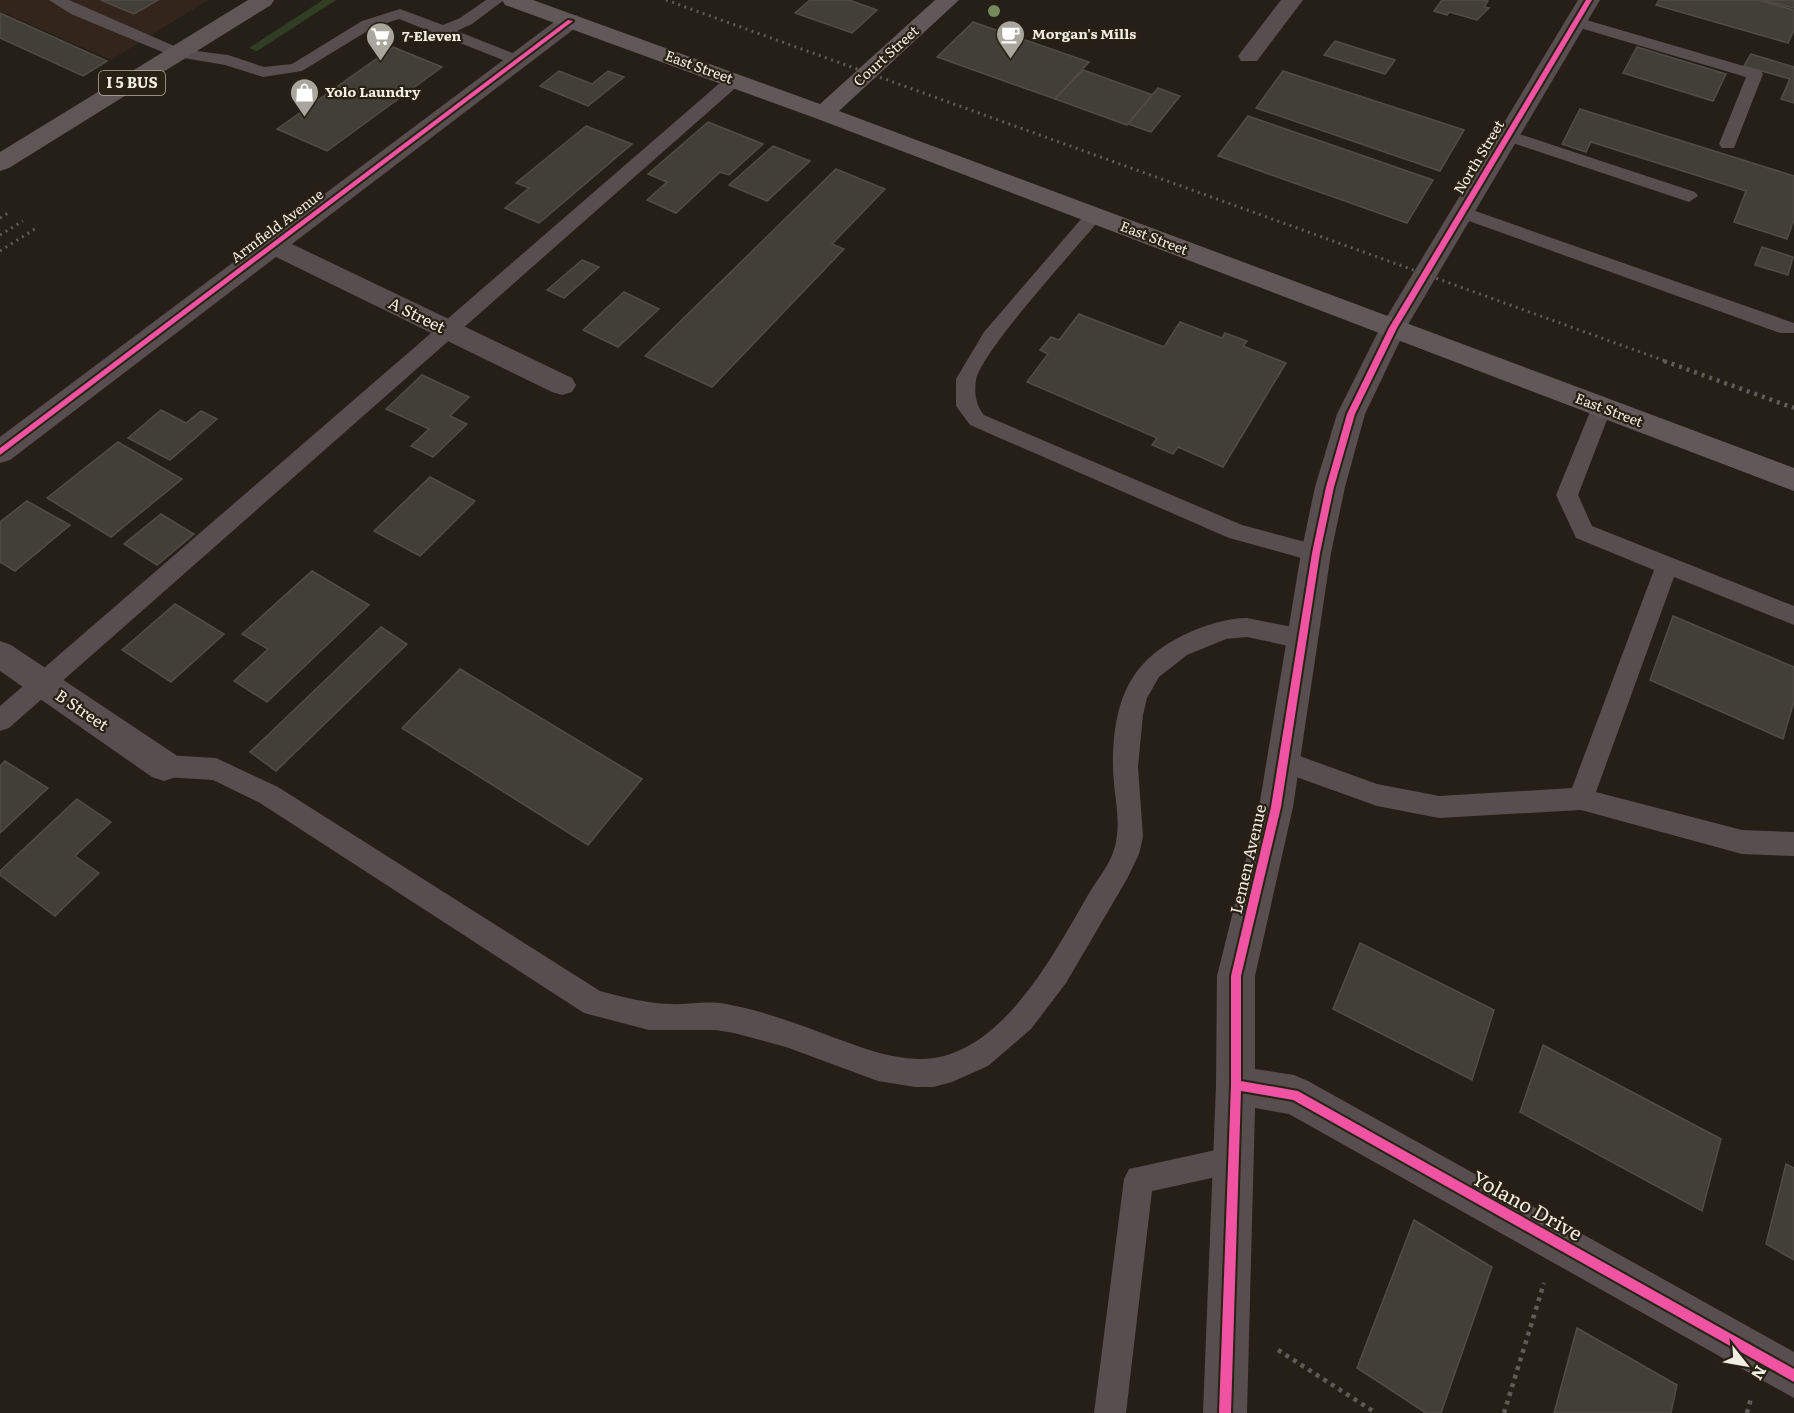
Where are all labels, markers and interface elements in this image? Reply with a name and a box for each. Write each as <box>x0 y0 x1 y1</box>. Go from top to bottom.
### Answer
cafe icon: Morgan's Mills <box>995 18 1027 60</box>
supermarket icon: 7-Eleven <box>365 20 397 62</box>
street label: Court Street <box>848 20 923 90</box>
place label: Morgan's Mills <box>1032 23 1136 43</box>
place label: 7-Eleven <box>402 25 462 45</box>
street label: East Street <box>663 45 736 88</box>
road number: I 5 BUS <box>99 71 165 95</box>
shop icon: Yolo Laundry <box>288 76 320 118</box>
place label: Yolo Laundry <box>325 81 421 101</box>
street label: North Street <box>1448 115 1508 197</box>
street label: Armfield Avenue <box>226 184 327 267</box>
street label: East Street <box>1118 215 1191 259</box>
street label: A Street <box>385 290 450 338</box>
street label: East Street <box>1573 387 1646 431</box>
street label: B Street <box>51 683 114 736</box>
street label: Lemen Avenue <box>1223 802 1271 916</box>
street label: Yolano Drive <box>1467 1161 1589 1247</box>
north arrow <box>1716 1335 1776 1395</box>
text: N <box>1746 1361 1773 1385</box>

